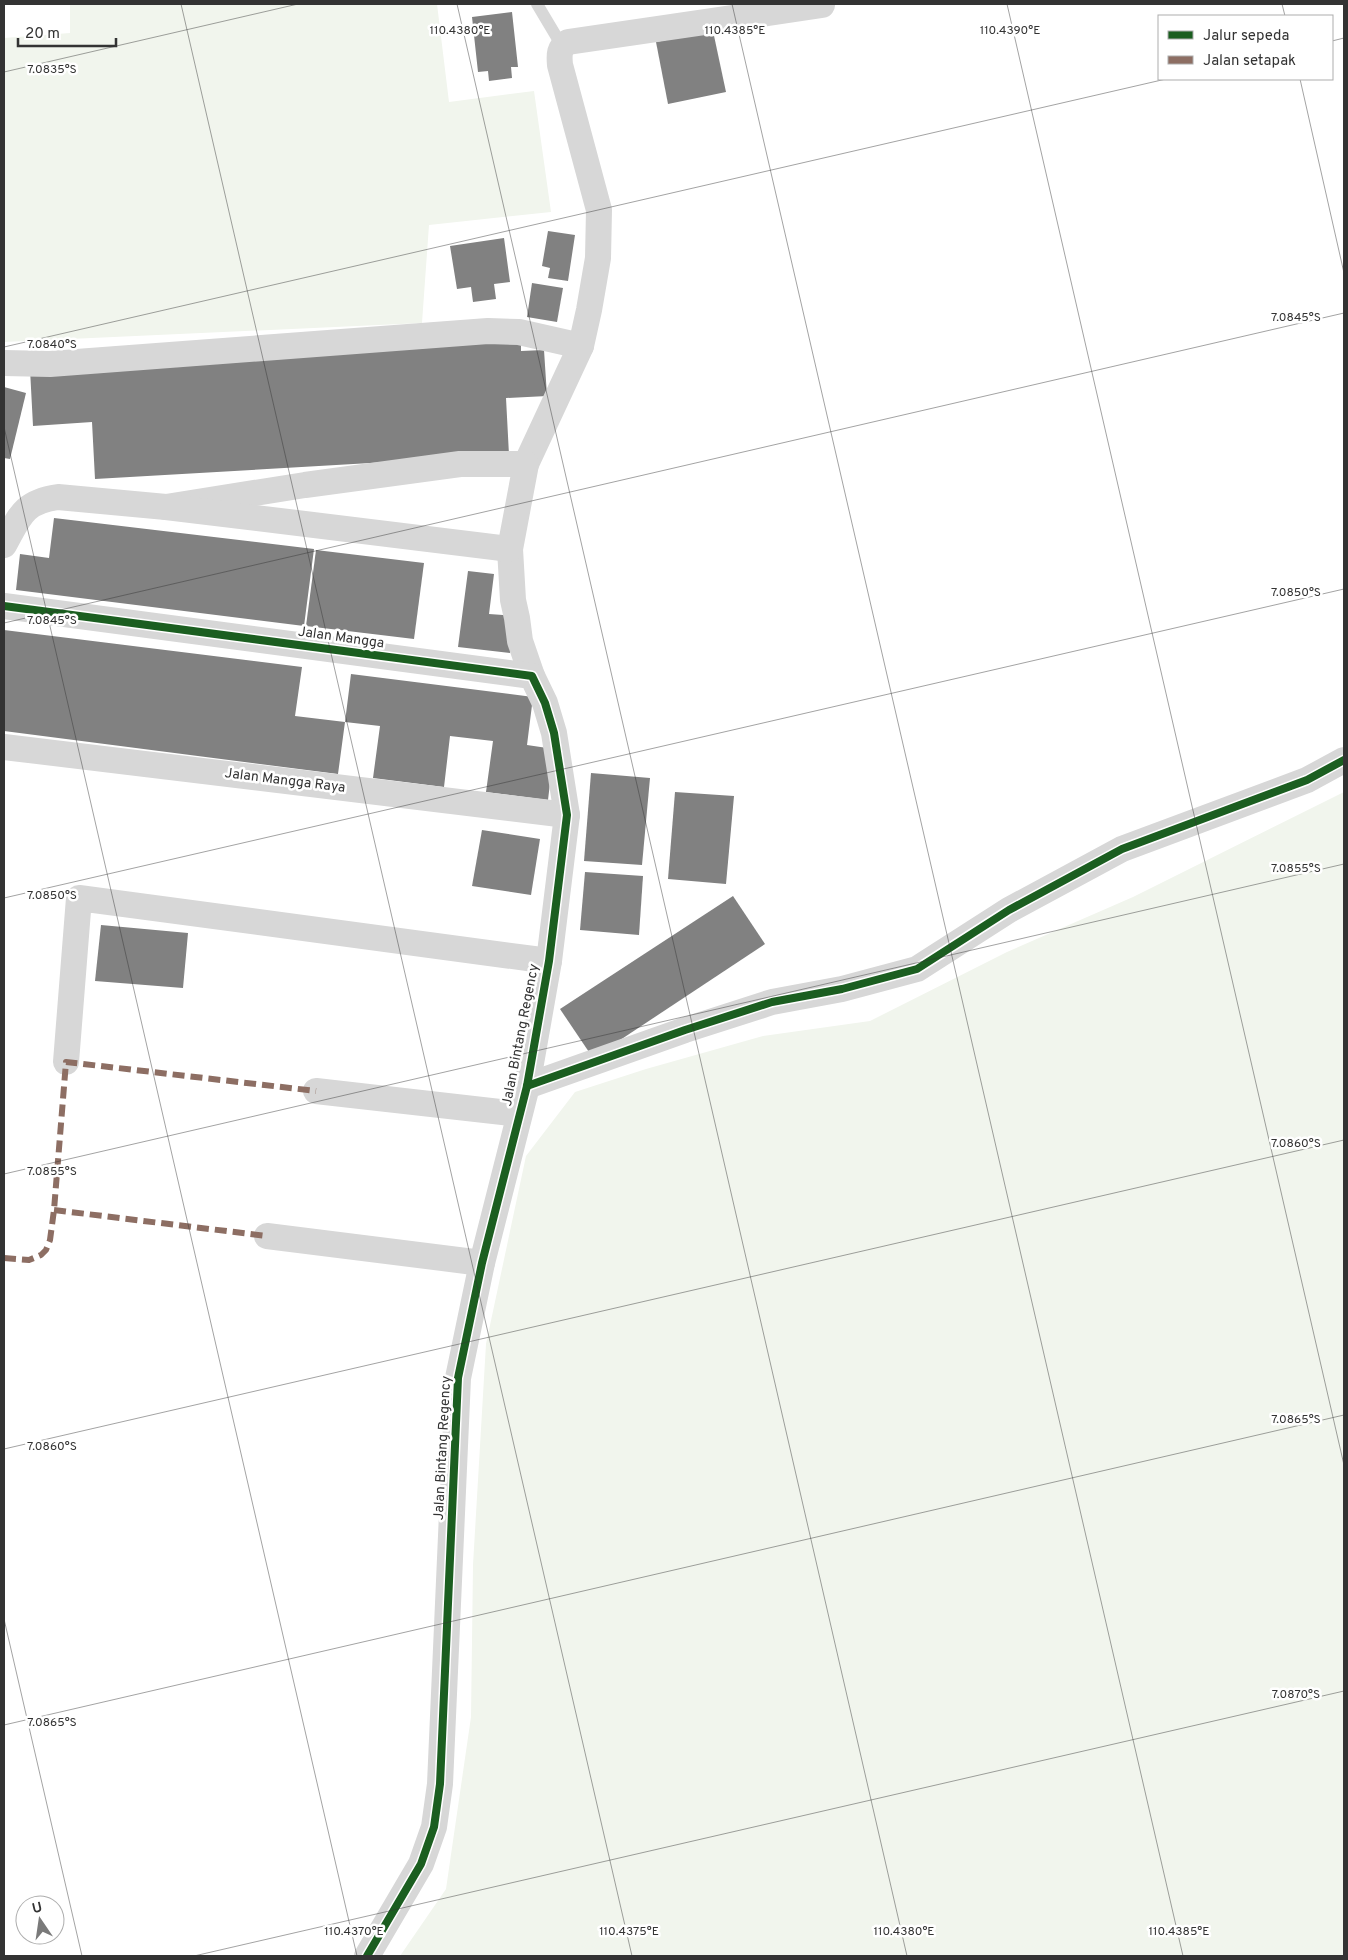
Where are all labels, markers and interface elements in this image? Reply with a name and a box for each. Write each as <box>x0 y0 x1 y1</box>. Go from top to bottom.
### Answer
scale bar <box>18 15 115 47</box>
legend <box>1158 15 1333 80</box>
text: 110.4380°E <box>429 23 491 39</box>
text: 110.4385°E <box>705 23 765 39</box>
text: 110.4390°E <box>980 23 1040 39</box>
text: 20 m <box>25 25 60 44</box>
text: Jalur sepeda <box>1203 27 1289 46</box>
text: Jalan setapak <box>1203 52 1296 71</box>
text: 7.0835°S <box>27 62 77 78</box>
text: 7.0845°S <box>1271 310 1321 326</box>
text: 7.0840°S <box>27 337 77 353</box>
text: 7.0850°S <box>1271 585 1321 601</box>
text: 7.0845°S <box>27 613 77 629</box>
street label: Jalan Mangga <box>297 624 385 652</box>
street label: Jalan Mangga Raya <box>224 765 346 797</box>
text: 7.0855°S <box>1271 861 1321 877</box>
text: 7.0850°S <box>27 888 77 904</box>
street label: Jalan Bintang Regency <box>499 962 543 1108</box>
text: 7.0860°S <box>1271 1136 1321 1152</box>
text: 7.0855°S <box>27 1164 77 1180</box>
street label: Jalan Bintang Regency <box>431 1375 455 1521</box>
text: 7.0865°S <box>1271 1412 1321 1428</box>
text: 7.0860°S <box>27 1439 77 1455</box>
text: 7.0870°S <box>1272 1687 1320 1703</box>
text: 7.0865°S <box>27 1715 77 1731</box>
north arrow <box>15 1895 65 1945</box>
text: U <box>31 1899 44 1918</box>
text: 110.4370°E <box>324 1924 384 1940</box>
text: 110.4375°E <box>599 1924 659 1940</box>
text: 110.4380°E <box>873 1924 935 1940</box>
text: 110.4385°E <box>1149 1924 1209 1940</box>

